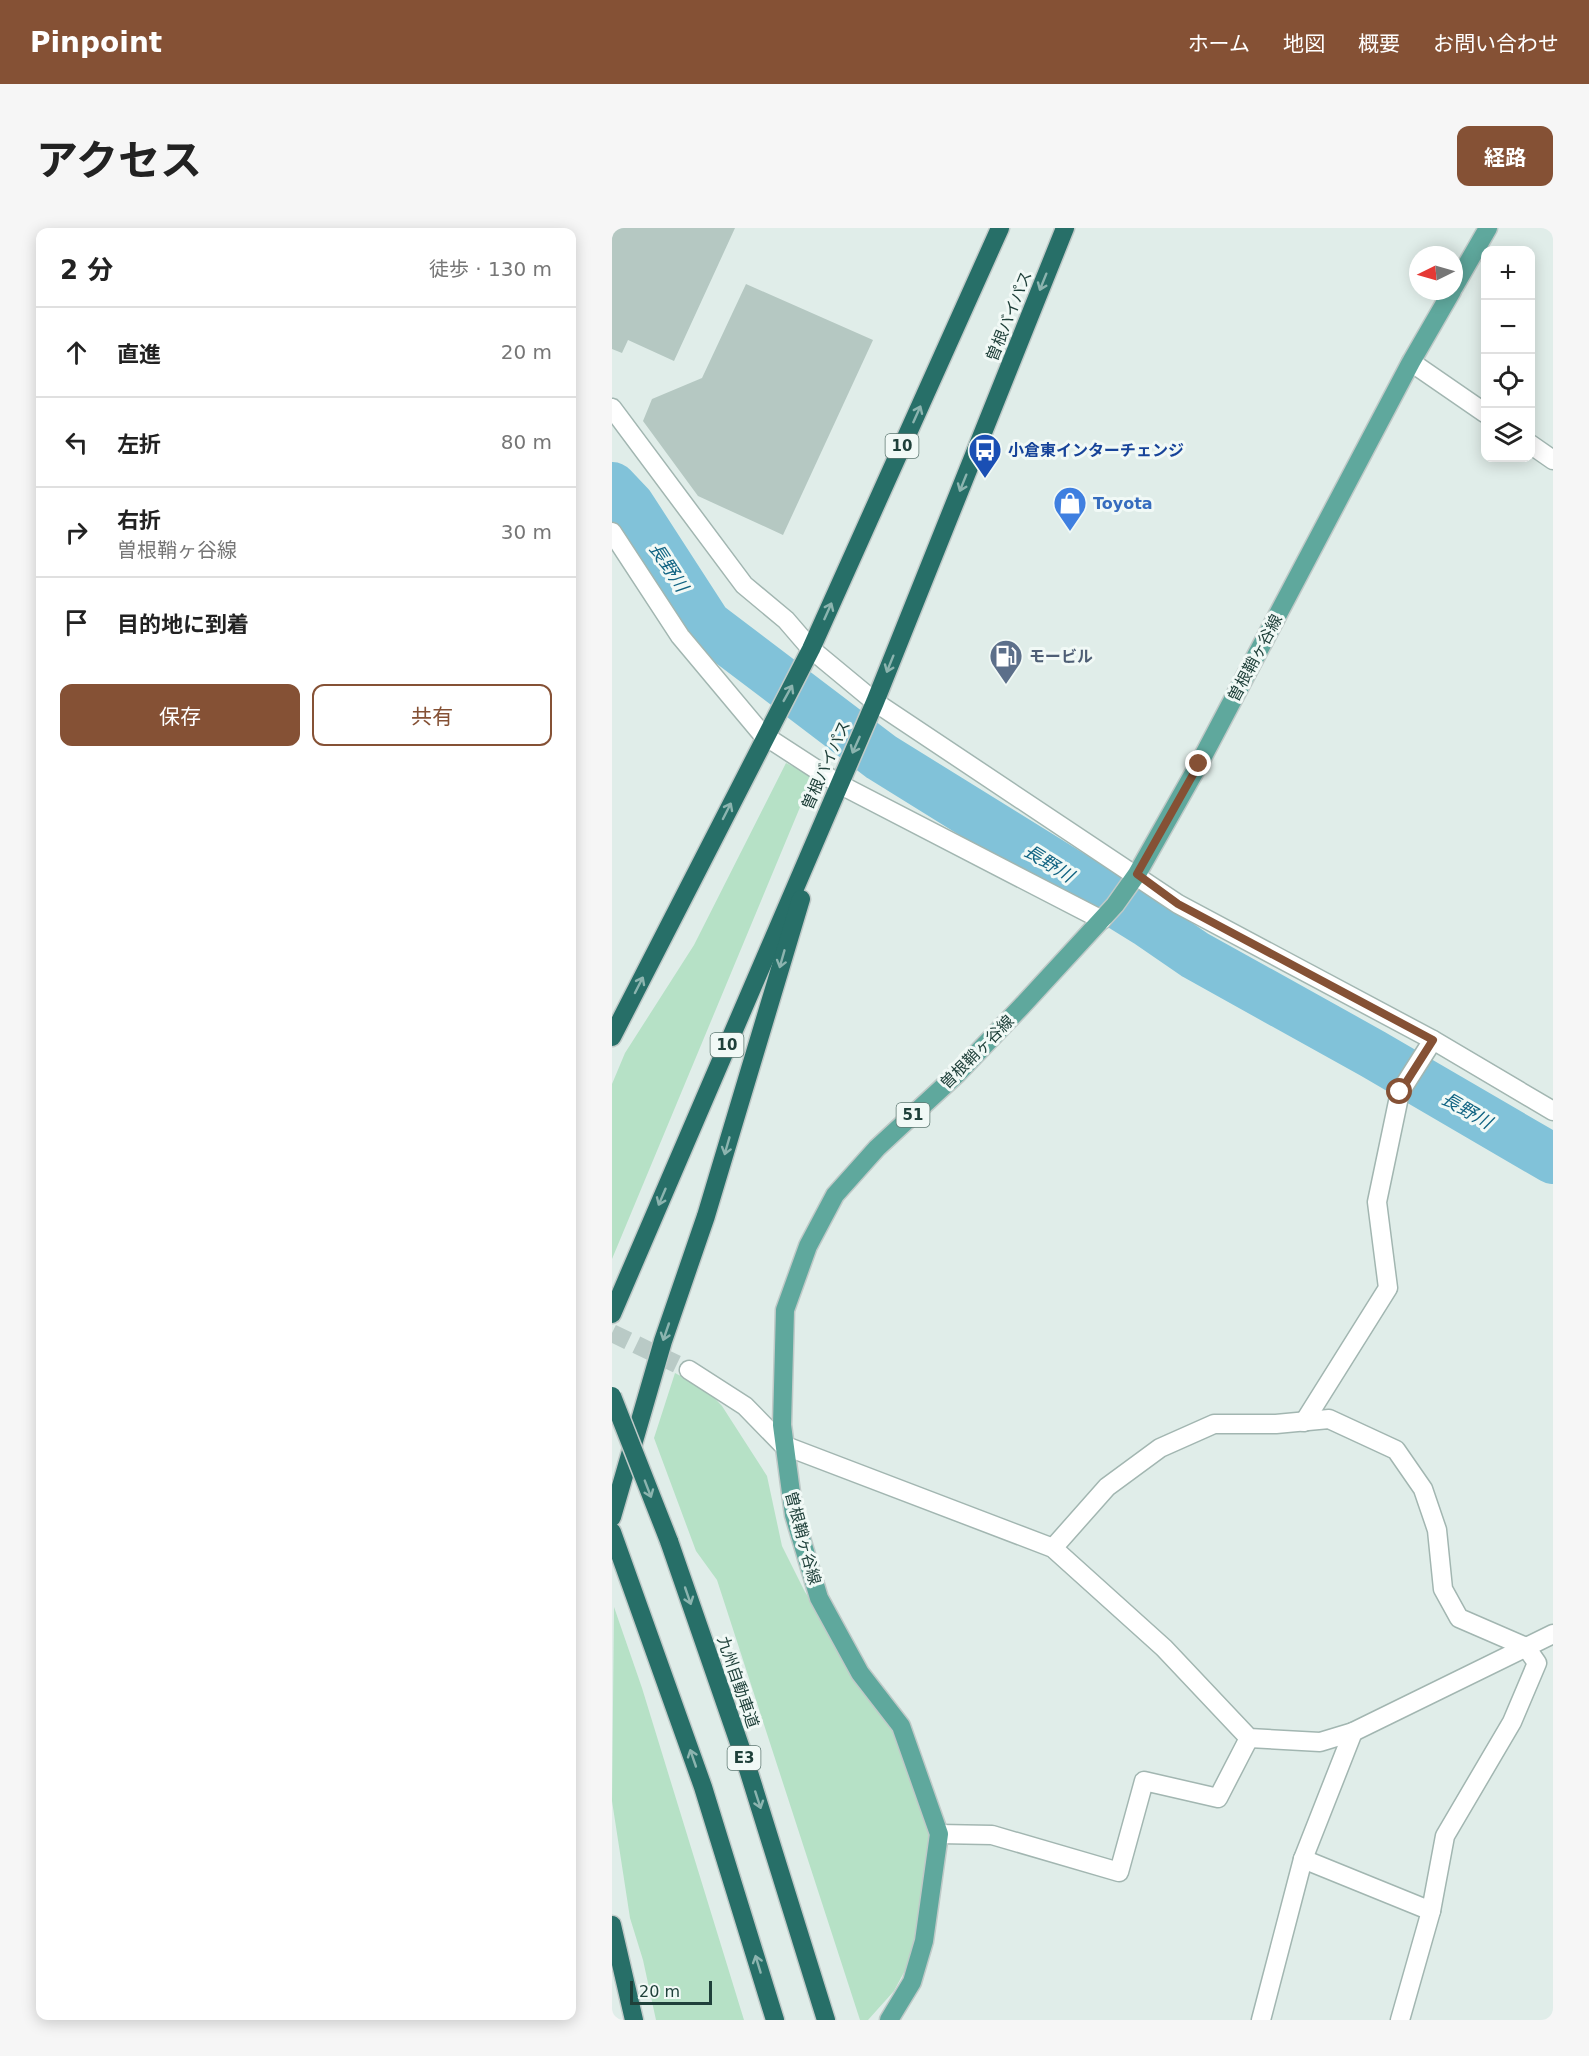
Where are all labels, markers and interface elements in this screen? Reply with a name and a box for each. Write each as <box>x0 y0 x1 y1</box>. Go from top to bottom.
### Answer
text: Pinpoint <box>30 26 162 59</box>
text: ホーム <box>1188 32 1250 56</box>
text: 地図 <box>1283 32 1325 56</box>
text: 概要 <box>1358 32 1400 56</box>
text: お問い合わせ <box>1433 32 1559 56</box>
button: 経路 <box>1457 126 1553 186</box>
text: アクセス <box>36 136 202 185</box>
north arrow <box>1409 246 1463 300</box>
map controls <box>1481 246 1535 462</box>
button: + <box>1481 246 1535 300</box>
text: 2 分 <box>60 255 113 285</box>
text: 徒歩 · 130 m <box>429 257 552 281</box>
street label: 曽根バイパス <box>982 268 1036 364</box>
one-way arrow <box>1037 273 1048 291</box>
button: − <box>1481 300 1535 354</box>
icon: ahead <box>60 336 93 369</box>
text: 20 m <box>501 340 552 364</box>
text: 直進 <box>117 342 161 367</box>
button: locate <box>1481 354 1535 408</box>
one-way arrow <box>912 405 923 423</box>
button: layers <box>1481 408 1535 462</box>
icon: left <box>60 426 93 459</box>
text: 80 m <box>501 430 552 454</box>
text: 左折 <box>117 432 161 457</box>
bus stop icon: 小倉東インターチェンジ <box>967 432 1003 479</box>
road number: 10 <box>886 434 918 458</box>
place label: 小倉東インターチェンジ <box>1008 441 1184 460</box>
one-way arrow <box>957 473 968 491</box>
shop icon: Toyota <box>1052 485 1088 532</box>
place label: Toyota <box>1093 494 1153 513</box>
text: 右折 <box>117 508 161 533</box>
icon: right <box>60 516 93 549</box>
text: 30 m <box>501 520 552 544</box>
text: 曽根鞘ヶ谷線 <box>117 538 237 562</box>
water label: 長野川 <box>645 539 694 597</box>
one-way arrow <box>823 602 835 620</box>
icon: arrive <box>60 606 93 639</box>
street label: 曽根鞘ヶ谷線 <box>1224 611 1286 705</box>
text: 目的地に到着 <box>117 612 249 637</box>
fuel station icon: モービル <box>988 638 1024 685</box>
place label: モービル <box>1029 647 1093 666</box>
one-way arrow <box>884 654 895 672</box>
button: 保存 <box>60 684 300 746</box>
button: 共有 <box>312 684 552 746</box>
one-way arrow <box>782 685 794 702</box>
street label: 曽根バイパス <box>798 717 854 813</box>
one-way arrow <box>850 735 861 754</box>
route end <box>1185 750 1211 776</box>
one-way arrow <box>721 803 733 821</box>
water label: 長野川 <box>1021 840 1079 887</box>
one-way arrow <box>776 949 787 968</box>
one-way arrow <box>633 977 645 995</box>
street label: 曽根鞘ヶ谷線 <box>936 1011 1018 1093</box>
road number: 10 <box>710 1033 744 1057</box>
route start <box>1386 1078 1412 1104</box>
water label: 長野川 <box>1438 1087 1497 1134</box>
road number: 51 <box>896 1103 930 1127</box>
one-way arrow <box>721 1136 732 1155</box>
one-way arrow <box>656 1187 667 1206</box>
one-way arrow <box>660 1322 671 1340</box>
one-way arrow <box>644 1480 655 1498</box>
street label: 曽根鞘ヶ谷線 <box>781 1489 825 1587</box>
one-way arrow <box>683 1586 694 1605</box>
street label: 九州自動車道 <box>713 1634 763 1730</box>
road number: E3 <box>728 1746 760 1770</box>
one-way arrow <box>687 1749 698 1768</box>
one-way arrow <box>753 1790 764 1809</box>
one-way arrow <box>752 1955 763 1974</box>
scale bar <box>630 1978 712 2006</box>
text: 20 m <box>639 1982 680 2001</box>

